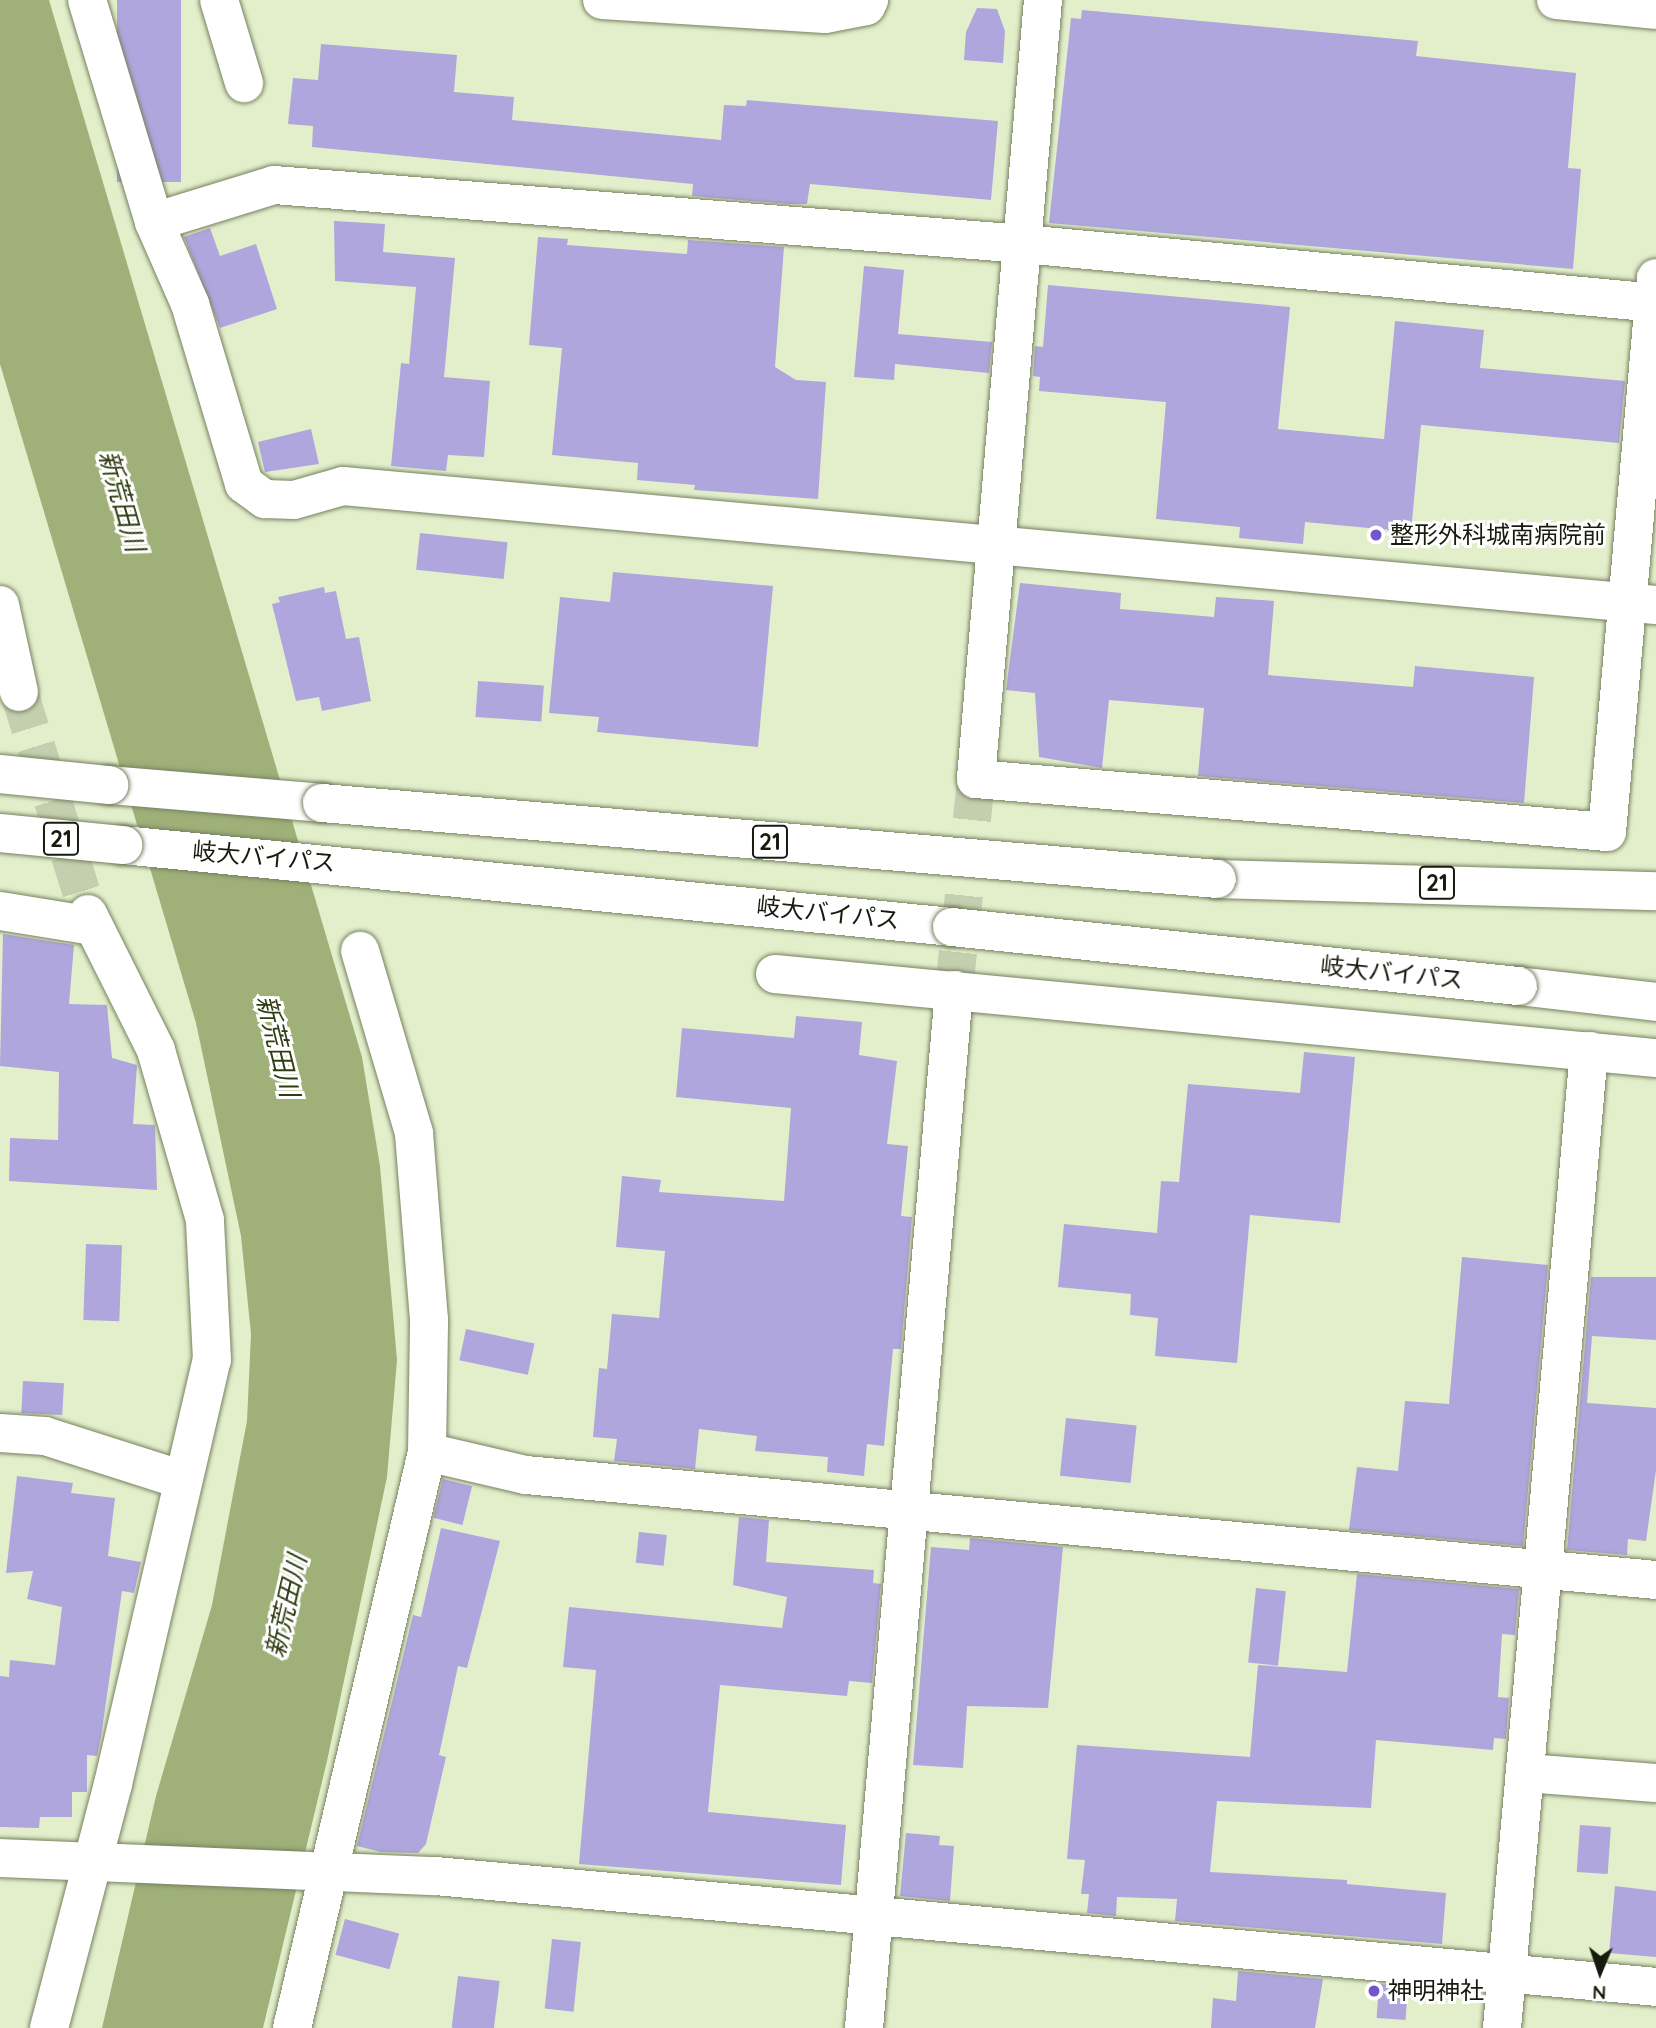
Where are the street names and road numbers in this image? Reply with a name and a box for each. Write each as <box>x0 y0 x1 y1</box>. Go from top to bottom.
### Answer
road number: 21 <box>42 820 80 859</box>
road number: 21 <box>751 822 789 862</box>
street label: 岐大バイパス <box>191 836 337 878</box>
road number: 21 <box>1418 863 1456 902</box>
street label: 岐大バイパス <box>755 891 901 935</box>
street label: 岐大バイパス <box>1319 951 1465 995</box>

